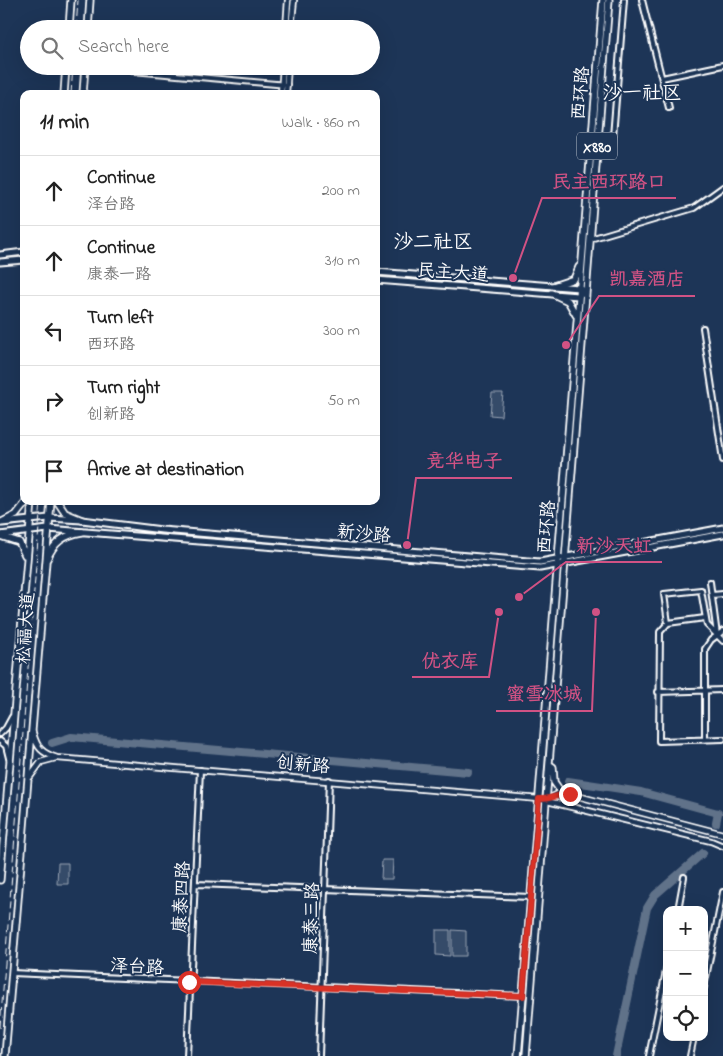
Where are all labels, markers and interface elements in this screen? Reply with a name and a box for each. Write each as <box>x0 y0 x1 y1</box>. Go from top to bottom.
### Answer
search box <box>20 20 380 75</box>
icon: search <box>38 34 66 62</box>
text: Search here <box>78 34 169 61</box>
street label: 西环路 <box>567 65 597 121</box>
district label: 沙一社区 <box>602 80 682 109</box>
text: 11 min <box>40 108 89 138</box>
text: Walk · 860 m <box>281 111 360 135</box>
road number: X880 <box>577 132 617 160</box>
callout: 民主西环路口 <box>542 164 676 198</box>
text: Continue <box>87 165 155 192</box>
text: 民主西环路口 <box>552 170 666 197</box>
icon: ahead <box>40 177 68 205</box>
text: 200 m <box>322 179 360 203</box>
text: 泽台路 <box>87 193 135 217</box>
district label: 沙二社区 <box>393 229 473 258</box>
text: Continue <box>87 235 155 262</box>
icon: ahead <box>40 247 68 275</box>
text: 310 m <box>325 249 360 273</box>
street label: 民主大道 <box>416 259 490 289</box>
callout: 凯嘉酒店 <box>599 262 695 296</box>
text: 康泰一路 <box>87 263 151 287</box>
text: 凯嘉酒店 <box>609 267 685 294</box>
text: Turn left <box>87 305 154 332</box>
icon: left <box>40 317 68 345</box>
text: 300 m <box>323 319 360 343</box>
text: 西环路 <box>87 333 135 357</box>
text: Turn right <box>87 375 160 402</box>
icon: right <box>40 387 68 415</box>
text: 50 m <box>328 389 360 413</box>
text: 创新路 <box>87 403 135 427</box>
callout: 竞华电子 <box>416 444 512 478</box>
text: 竞华电子 <box>426 449 502 476</box>
icon: arrive <box>40 457 68 485</box>
text: Arrive at destination <box>87 457 244 484</box>
street label: 西环路 <box>533 499 563 555</box>
street label: 新沙路 <box>336 520 392 550</box>
callout: 新沙天虹 <box>566 528 662 562</box>
text: 新沙天虹 <box>576 534 652 561</box>
street label: 松福大道 <box>12 591 42 665</box>
callout: 优衣库 <box>412 643 489 677</box>
text: 优衣库 <box>421 649 479 676</box>
callout: 蜜雪冰城 <box>496 677 592 711</box>
text: 蜜雪冰城 <box>506 682 582 709</box>
street label: 创新路 <box>275 751 331 781</box>
route end <box>559 783 582 806</box>
street label: 康泰四路 <box>168 860 198 934</box>
street label: 康泰三路 <box>299 882 327 955</box>
map controls <box>663 906 708 1041</box>
button: + <box>663 906 708 951</box>
button: − <box>663 951 708 996</box>
street label: 泽台路 <box>109 954 165 982</box>
route start <box>178 971 201 994</box>
button: locate <box>663 996 708 1041</box>

